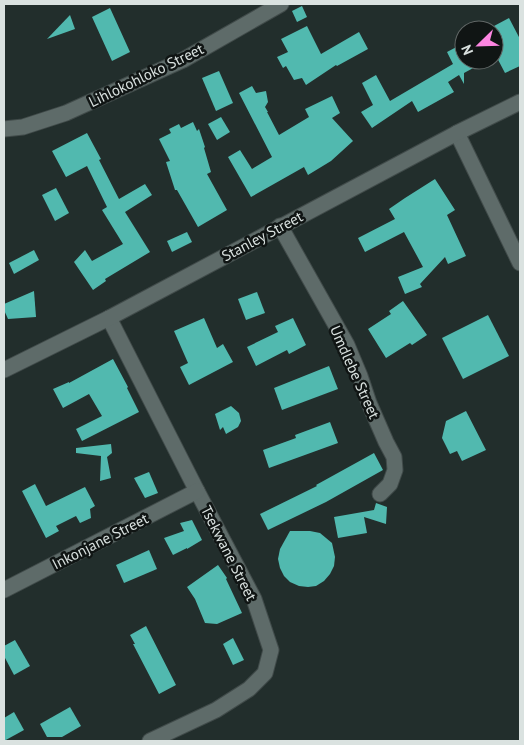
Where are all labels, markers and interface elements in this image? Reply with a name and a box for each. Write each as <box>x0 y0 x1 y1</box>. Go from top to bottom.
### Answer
north arrow <box>454 20 504 70</box>
street label: Lihlokohloko Street <box>85 39 207 111</box>
text: N <box>457 42 477 58</box>
street label: Stanley Street <box>218 207 306 265</box>
street label: Umdlebe Street <box>326 322 384 422</box>
street label: Tsekwane Street <box>197 502 261 604</box>
street label: Inkonjane Street <box>49 509 151 573</box>

